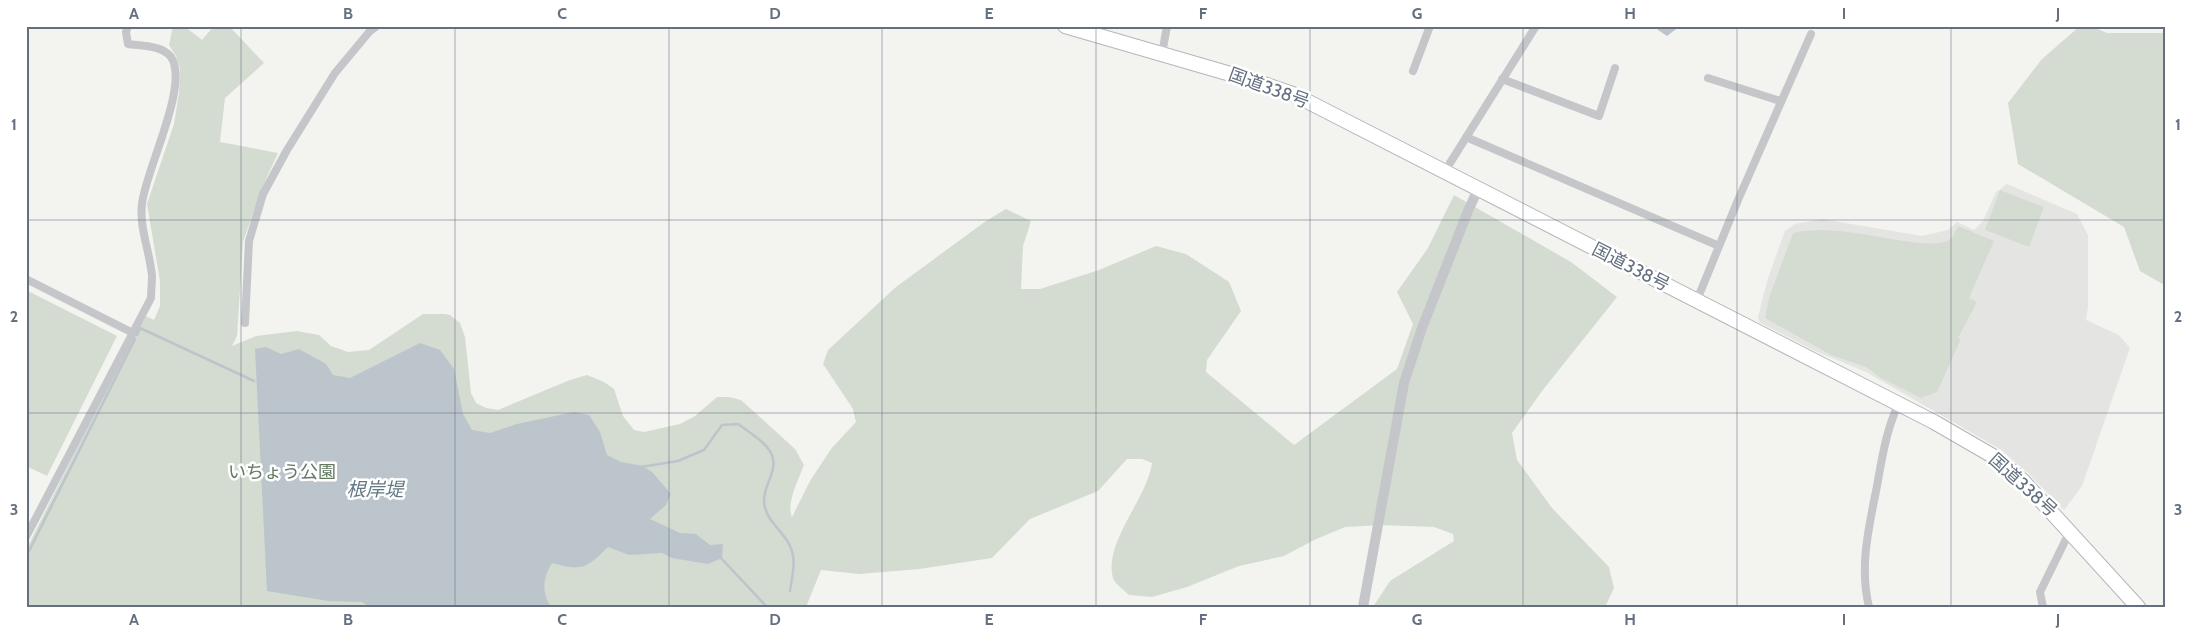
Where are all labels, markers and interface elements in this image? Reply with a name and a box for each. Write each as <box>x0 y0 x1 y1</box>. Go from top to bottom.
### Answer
text: A <box>129 4 139 23</box>
text: B <box>343 4 353 23</box>
text: C <box>557 4 567 23</box>
text: D <box>769 4 781 23</box>
text: E <box>984 4 994 23</box>
text: F <box>1199 4 1208 23</box>
text: G <box>1412 4 1422 23</box>
text: H <box>1624 4 1636 23</box>
text: I <box>1842 4 1846 23</box>
text: J <box>2055 4 2060 23</box>
street label: 国道338号 <box>1226 63 1312 113</box>
text: 1 <box>11 115 17 134</box>
text: 1 <box>2175 115 2181 134</box>
street label: 国道338号 <box>1588 238 1674 296</box>
text: 2 <box>10 307 18 326</box>
text: 2 <box>2174 307 2182 326</box>
street label: 国道338号 <box>1984 449 2062 521</box>
park label: いちょう公園 <box>228 461 336 483</box>
water label: 根岸堤 <box>346 478 405 501</box>
text: 3 <box>10 500 18 519</box>
text: 3 <box>2174 500 2182 519</box>
text: A <box>129 610 139 629</box>
text: B <box>343 610 353 629</box>
text: C <box>557 610 567 629</box>
text: D <box>769 610 781 629</box>
text: E <box>984 610 994 629</box>
text: F <box>1199 610 1208 629</box>
text: G <box>1412 610 1422 629</box>
text: H <box>1624 610 1636 629</box>
text: I <box>1842 610 1846 629</box>
text: J <box>2055 610 2060 629</box>

